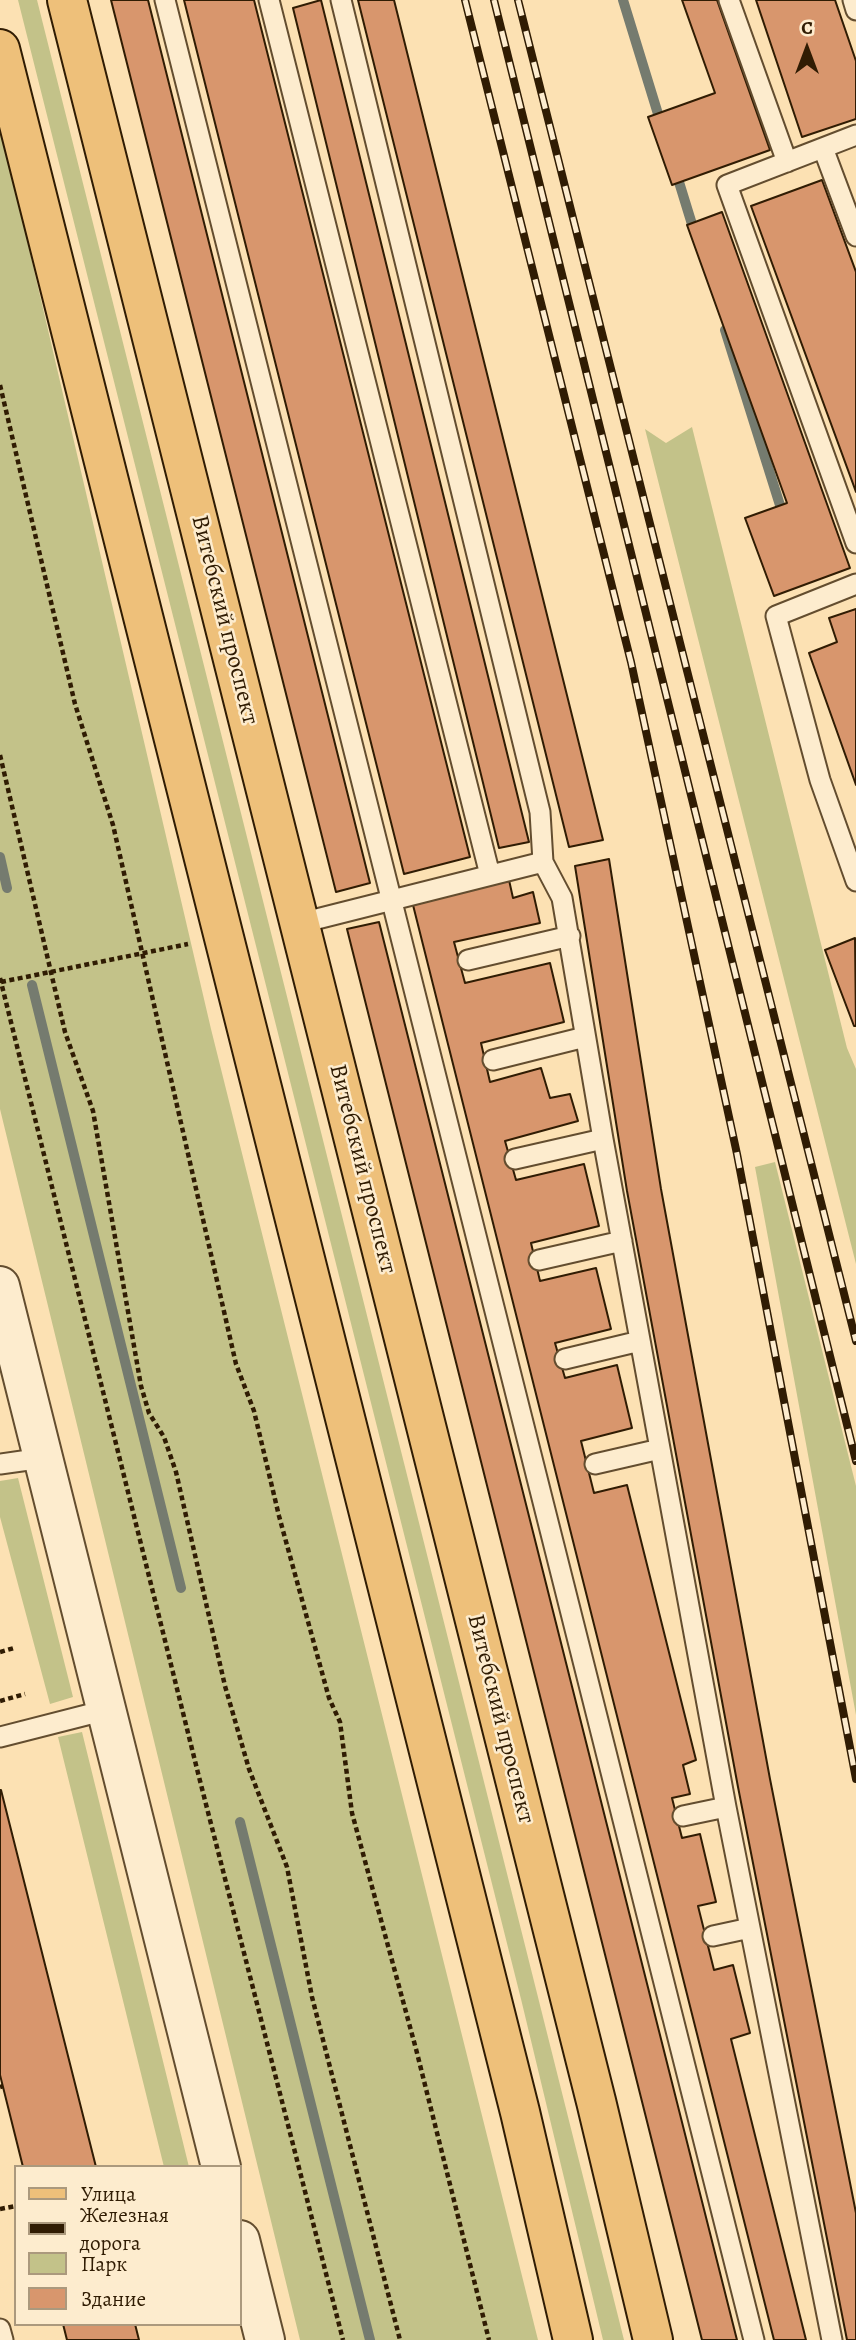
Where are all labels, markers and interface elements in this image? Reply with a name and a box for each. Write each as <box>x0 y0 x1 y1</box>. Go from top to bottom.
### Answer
north arrow <box>772 14 842 84</box>
text: С <box>801 15 813 41</box>
street label: Витебский проспект <box>184 512 264 728</box>
street label: Витебский проспект <box>322 1061 402 1277</box>
street label: Витебский проспект <box>460 1611 540 1827</box>
legend <box>14 2165 242 2326</box>
text: Улица <box>81 2180 136 2208</box>
text: Железная дорога <box>80 2201 169 2257</box>
text: Парк <box>81 2250 127 2278</box>
text: Здание <box>81 2285 146 2313</box>

